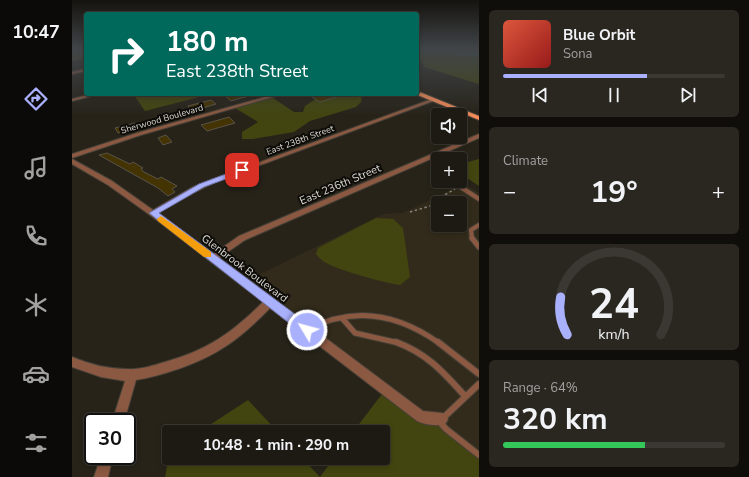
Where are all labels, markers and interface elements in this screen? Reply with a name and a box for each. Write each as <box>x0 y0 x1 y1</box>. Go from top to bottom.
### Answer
text: 10:47 <box>12 20 60 44</box>
text: 180 m <box>166 23 249 61</box>
text: Blue Orbit <box>563 25 635 45</box>
icon: right <box>100 28 152 80</box>
text: Sona <box>563 45 593 63</box>
text: East 238th Street <box>166 59 308 83</box>
icon: previous <box>529 84 551 106</box>
icon: pause <box>603 84 625 106</box>
icon: next <box>677 84 699 106</box>
icon: directions <box>22 85 50 113</box>
street label: Sherwood Boulevard <box>119 101 205 137</box>
map controls <box>431 108 467 232</box>
button: sound <box>431 108 467 144</box>
street label: East 238th Street <box>265 122 336 158</box>
button: + <box>431 152 467 188</box>
text: Climate <box>503 152 548 170</box>
pin <box>225 153 259 187</box>
icon: music <box>22 154 50 182</box>
icon: arrive <box>231 159 253 181</box>
street label: East 236th Street <box>297 161 383 208</box>
text: 19° <box>590 172 638 213</box>
text: − <box>503 177 516 207</box>
text: + <box>712 177 725 207</box>
button: − <box>431 196 467 232</box>
icon: phone <box>22 222 50 250</box>
street label: Glenbrook Boulevard <box>198 231 291 306</box>
text: 24 <box>589 276 639 333</box>
icon: climate <box>22 291 50 319</box>
position arrow <box>286 309 328 351</box>
text: km/h <box>598 324 630 343</box>
icon: car <box>22 360 50 388</box>
text: Range · 64% <box>503 379 578 397</box>
text: 320 km <box>503 399 608 440</box>
speed limit sign: 30 <box>84 413 136 465</box>
icon: filters <box>22 429 50 457</box>
text: 10:48 · 1 min · 290 m <box>203 435 349 455</box>

